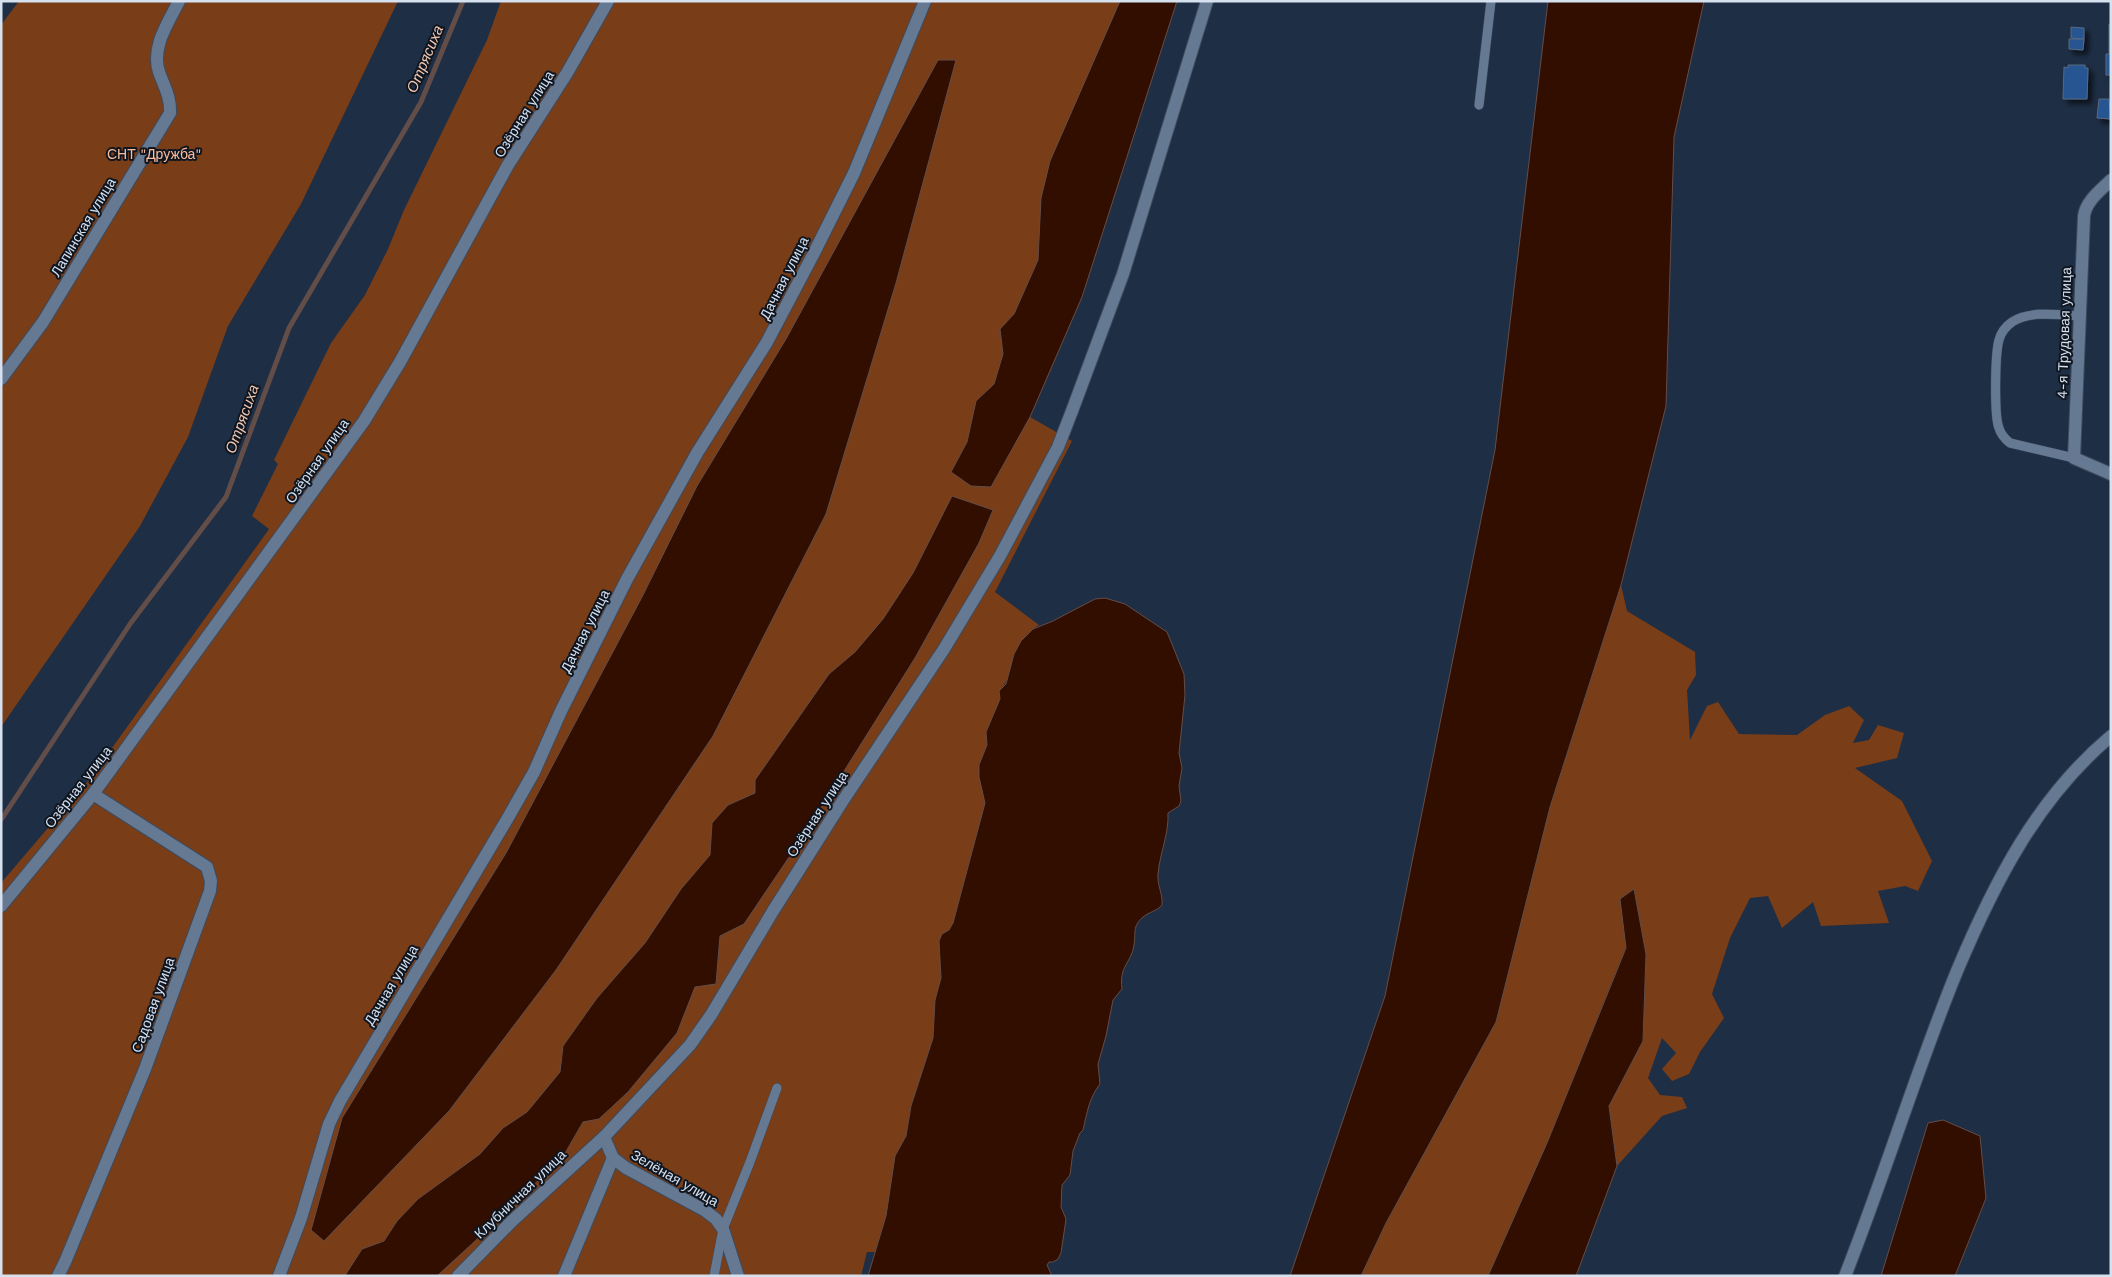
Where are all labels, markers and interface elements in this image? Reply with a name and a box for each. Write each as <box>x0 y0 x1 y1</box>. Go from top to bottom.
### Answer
water label: Отрясиха <box>403 22 447 96</box>
street label: Озёрная улица <box>491 68 557 160</box>
park label: СНТ "Дружба" <box>107 146 201 162</box>
street label: Лапинская улица <box>47 175 119 279</box>
street label: Дачная улица <box>756 234 812 322</box>
street label: 4-я Трудовая улица <box>2054 267 2074 399</box>
water label: Отрясиха <box>221 382 263 456</box>
street label: Озёрная улица <box>282 416 352 506</box>
street label: Дачная улица <box>557 587 613 675</box>
street label: Озёрная улица <box>41 743 115 831</box>
street label: Озёрная улица <box>783 768 851 860</box>
street label: Дачная улица <box>361 942 421 1028</box>
street label: Садовая улица <box>128 955 178 1055</box>
street label: Клубничная улица <box>471 1146 569 1242</box>
street label: Зелёная улица <box>629 1147 722 1210</box>

